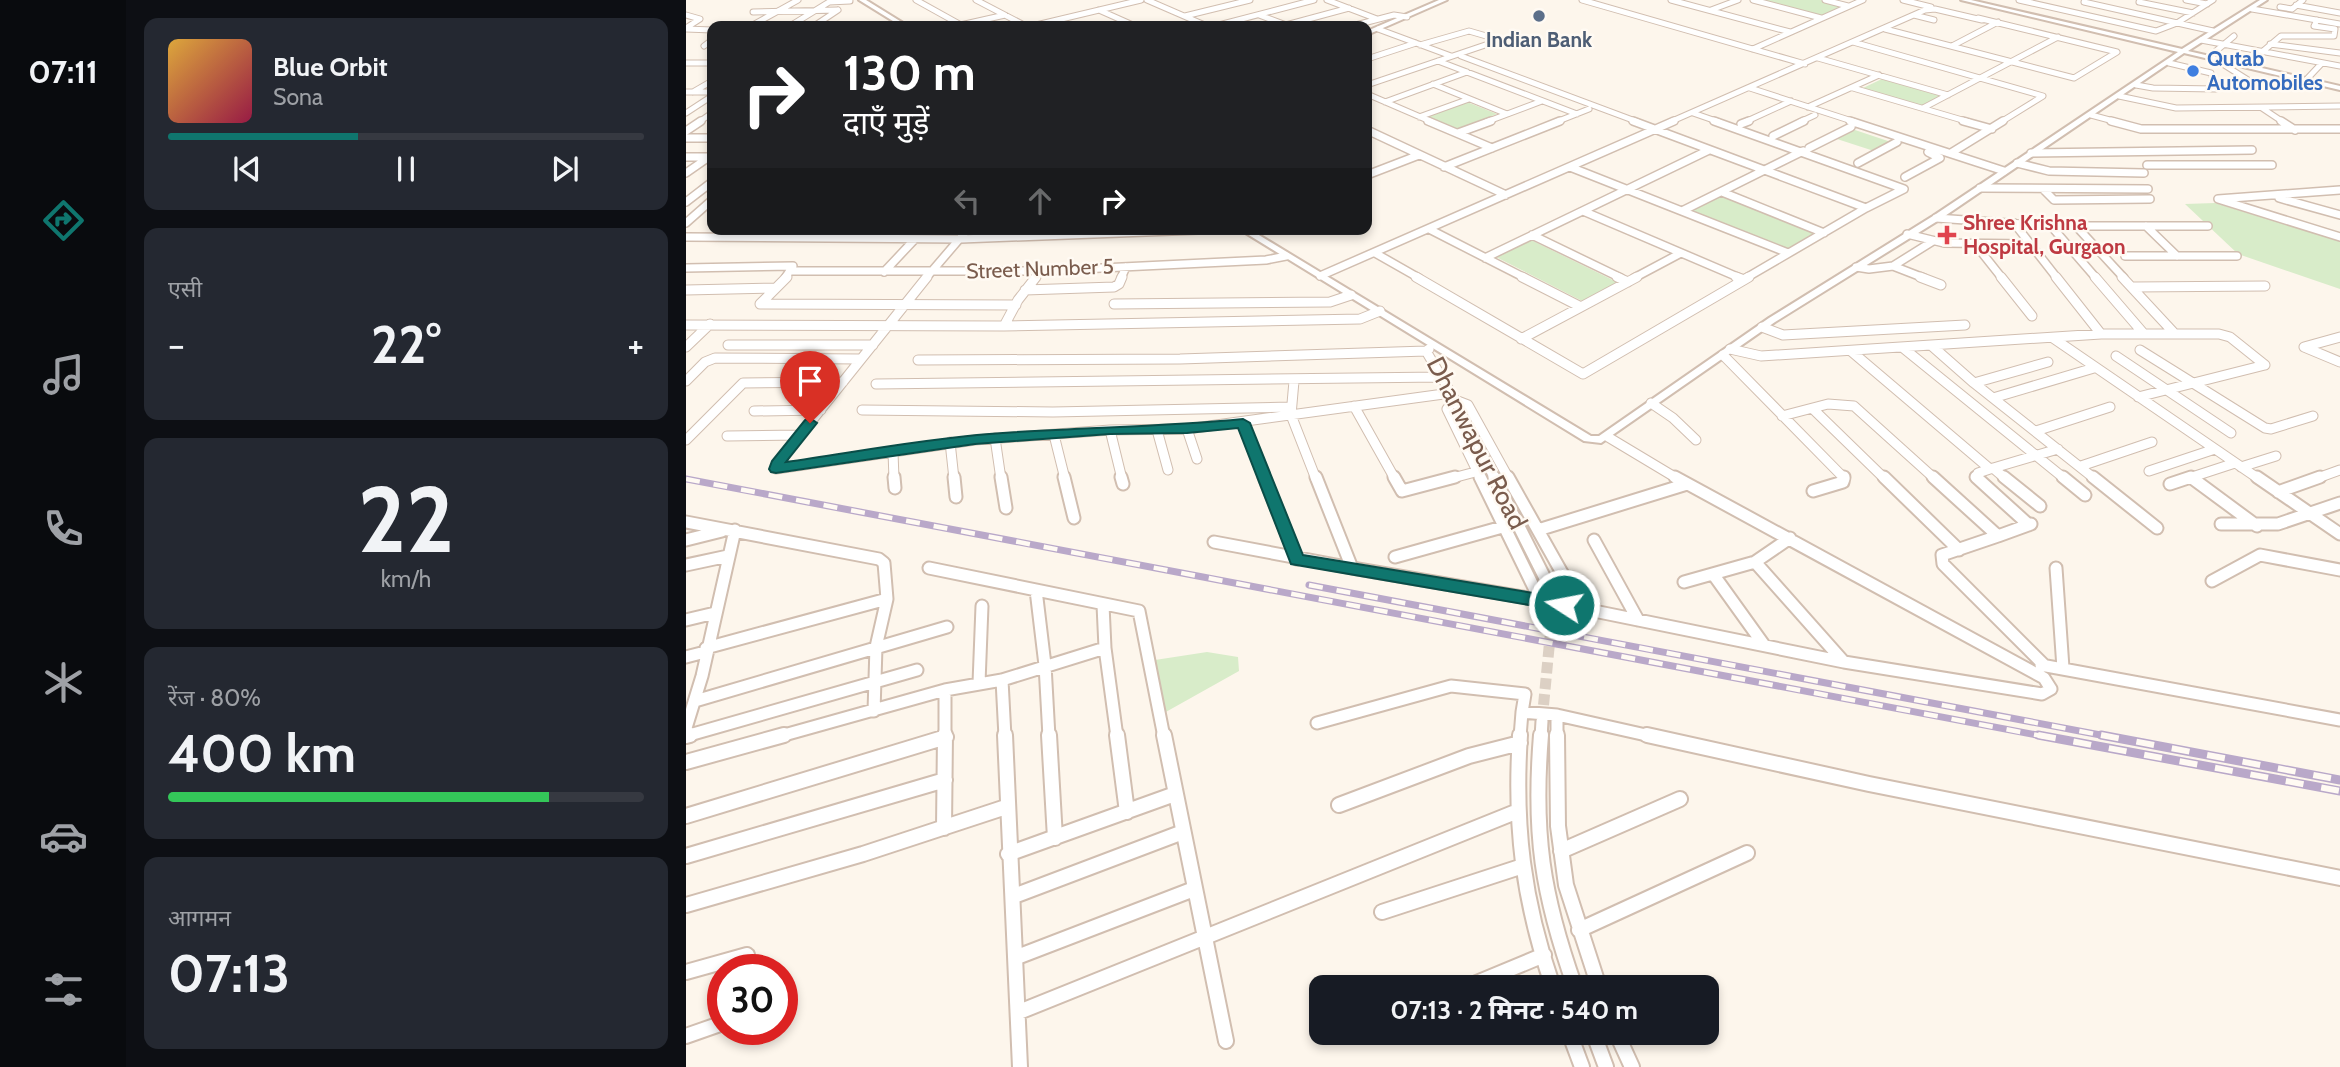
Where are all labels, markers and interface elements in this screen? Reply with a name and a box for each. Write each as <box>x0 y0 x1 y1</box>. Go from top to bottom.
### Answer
marker: Indian Bank <box>1531 8 1547 24</box>
place label: Indian Bank <box>1486 27 1593 52</box>
text: 130 m <box>843 43 976 102</box>
place label: Qutab Automobiles <box>2207 46 2323 95</box>
icon: right <box>728 49 819 140</box>
text: Blue Orbit <box>273 51 388 83</box>
text: 07:11 <box>28 52 98 91</box>
marker: Qutab Automobiles <box>2185 63 2201 79</box>
text: Sona <box>273 83 323 111</box>
text: दाएँ मुड़ें <box>843 103 929 142</box>
icon: previous <box>228 150 266 188</box>
icon: pause <box>387 150 425 188</box>
icon: next <box>546 150 584 188</box>
icon: left <box>948 182 986 220</box>
icon: ahead <box>1021 182 1059 220</box>
icon: right <box>1094 182 1132 220</box>
icon: directions <box>39 196 88 245</box>
place label: Shree Krishna Hospital, Gurgaon <box>1963 210 2126 259</box>
marker: Shree Krishna Hospital, Gurgaon <box>1937 225 1957 245</box>
street label: Street Number 5 <box>966 253 1114 284</box>
text: एसी <box>168 275 202 303</box>
text: 22° <box>371 313 441 376</box>
text: − <box>168 321 185 368</box>
text: + <box>627 321 644 368</box>
icon: music <box>39 350 88 399</box>
pin <box>780 351 840 423</box>
street label: Dhanwapur Road <box>1420 351 1534 535</box>
icon: arrive <box>791 362 829 400</box>
text: 22 <box>358 464 454 575</box>
icon: phone <box>39 504 88 553</box>
text: km/h <box>381 565 431 593</box>
position arrow <box>1527 568 1601 642</box>
icon: climate <box>39 658 88 707</box>
text: रेंज · 80% <box>168 684 261 712</box>
text: 400 km <box>168 722 356 785</box>
icon: car <box>39 812 88 861</box>
text: आगमन <box>168 904 231 932</box>
text: 07:13 <box>168 942 290 1005</box>
speed limit sign: 30 <box>707 954 798 1045</box>
icon: filters <box>39 965 88 1014</box>
text: 07:13 · 2 मिनट · 540 m <box>1390 994 1638 1026</box>

